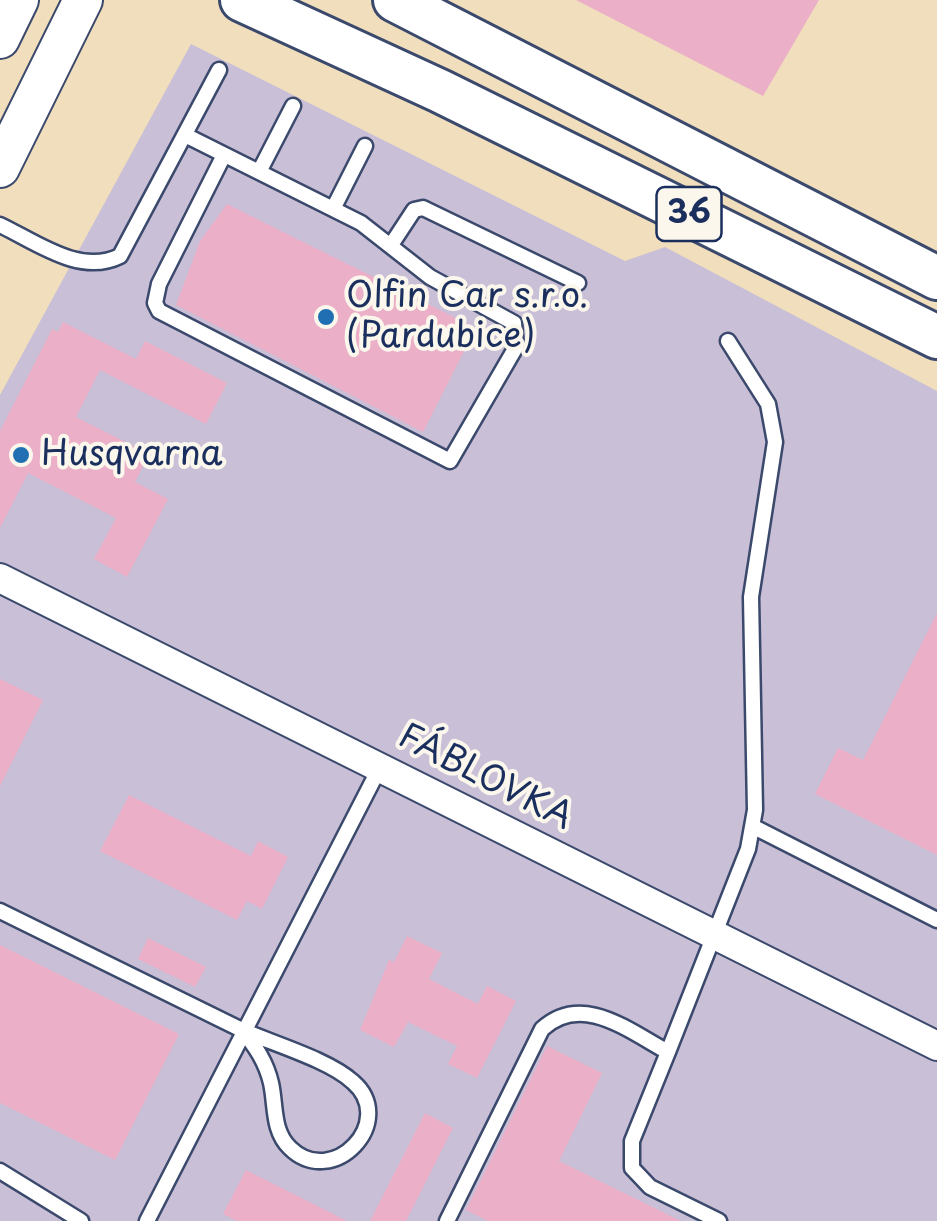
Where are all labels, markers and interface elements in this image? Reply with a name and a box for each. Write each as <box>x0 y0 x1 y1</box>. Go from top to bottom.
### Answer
road number: 36 <box>656 187 722 241</box>
place label: Olfin Car s.r.o. (Pardubice) <box>346 276 588 358</box>
marker: Olfin Car s.r.o. (Pardubice) <box>315 306 337 328</box>
place label: Husqvarna <box>41 434 223 476</box>
marker: Husqvarna <box>10 444 32 466</box>
street label: FÁBLOVKA <box>391 716 579 840</box>

